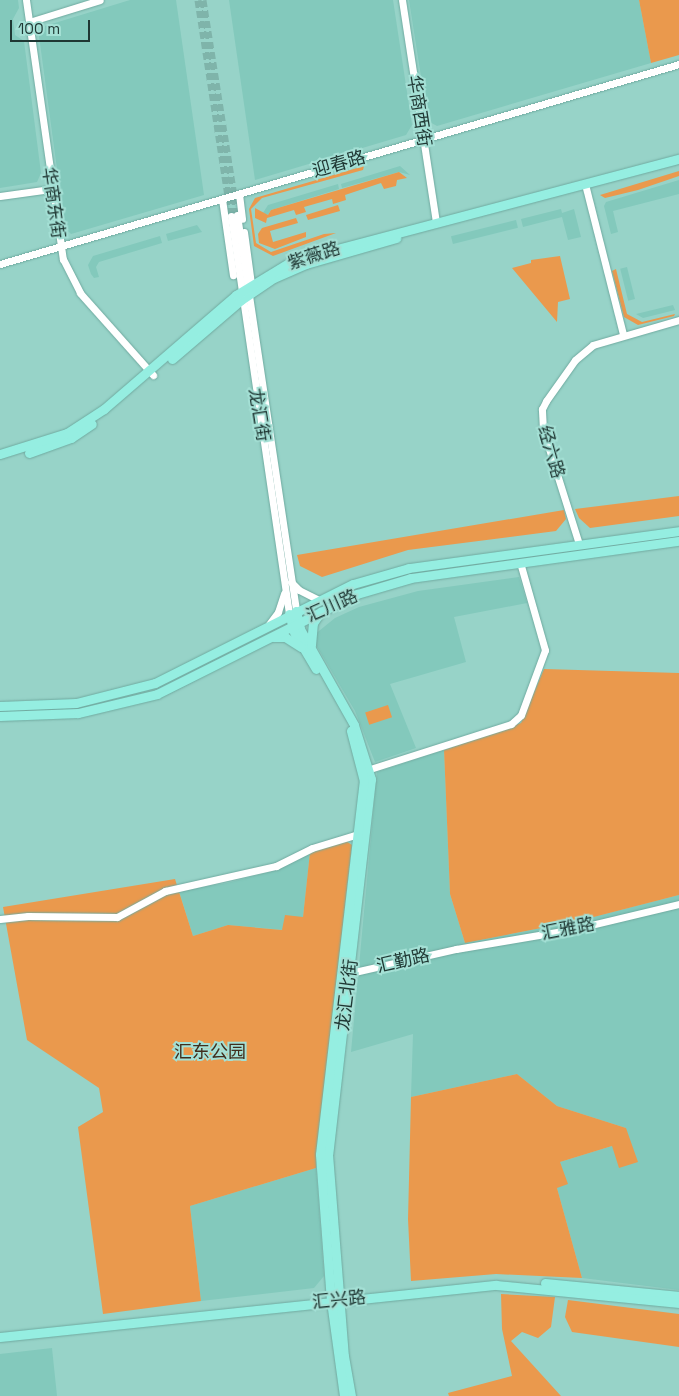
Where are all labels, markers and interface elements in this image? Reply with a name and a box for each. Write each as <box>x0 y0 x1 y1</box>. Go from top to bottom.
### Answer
scale bar <box>12 10 92 42</box>
text: 100 m <box>18 19 60 38</box>
street label: 华商西街 <box>403 74 435 148</box>
street label: 迎春路 <box>310 146 368 182</box>
street label: 华商东街 <box>37 166 69 240</box>
street label: 紫薇路 <box>285 237 343 275</box>
street label: 龙汇街 <box>244 387 274 443</box>
street label: 经六路 <box>533 423 569 481</box>
street label: 汇川路 <box>303 585 361 627</box>
street label: 汇雅路 <box>539 913 597 945</box>
street label: 汇勤路 <box>374 944 432 978</box>
street label: 龙汇北街 <box>332 958 362 1032</box>
park label: 汇东公园 <box>174 1041 246 1063</box>
street label: 汇兴路 <box>311 1286 367 1314</box>

